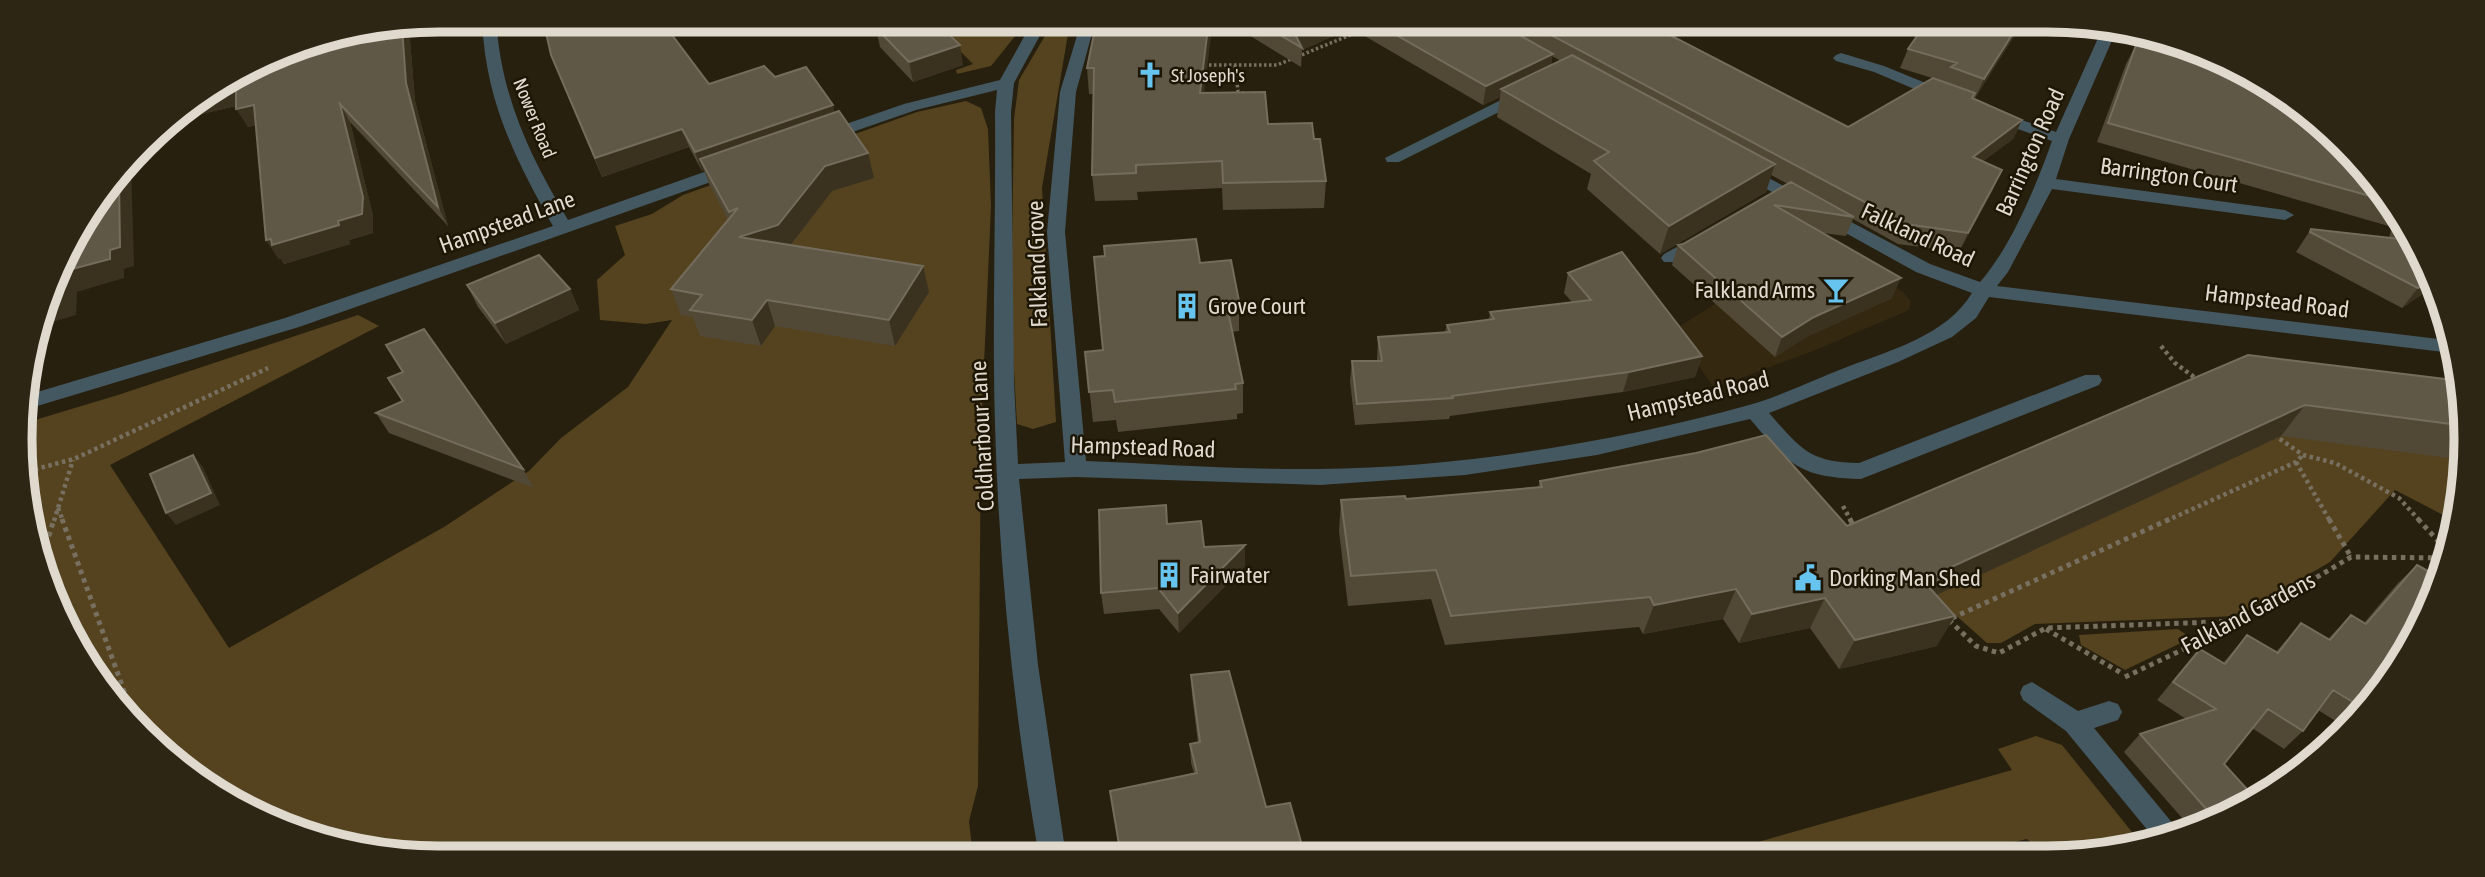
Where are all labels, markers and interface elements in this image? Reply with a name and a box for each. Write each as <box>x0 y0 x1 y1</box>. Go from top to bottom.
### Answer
church icon: St Joseph's <box>1135 60 1165 90</box>
place label: St Joseph's <box>1171 64 1245 86</box>
street label: Nower Road <box>509 75 561 161</box>
street label: Barrington Road <box>1990 84 2070 220</box>
street label: Barrington Court <box>2099 152 2239 198</box>
street label: Hampstead Lane <box>436 185 578 259</box>
street label: Falkland Road <box>1857 198 1979 272</box>
street label: Falkland Grove <box>1022 200 1052 328</box>
bar icon: Falkland Arms <box>1821 275 1851 305</box>
place label: Falkland Arms <box>1695 277 1815 303</box>
street label: Hampstead Road <box>2203 279 2351 323</box>
building icon: Grove Court <box>1172 291 1202 321</box>
place label: Grove Court <box>1208 293 1306 319</box>
street label: Coldharbour Lane <box>965 360 999 512</box>
street label: Hampstead Road <box>1624 366 1772 426</box>
street label: Hampstead Road <box>1070 431 1216 463</box>
building icon: Fairwater <box>1154 560 1184 590</box>
place label: Fairwater <box>1190 562 1271 588</box>
public building icon: Dorking Man Shed <box>1793 563 1823 593</box>
place label: Dorking Man Shed <box>1829 565 1981 591</box>
street label: Falkland Gardens <box>2177 567 2319 659</box>

